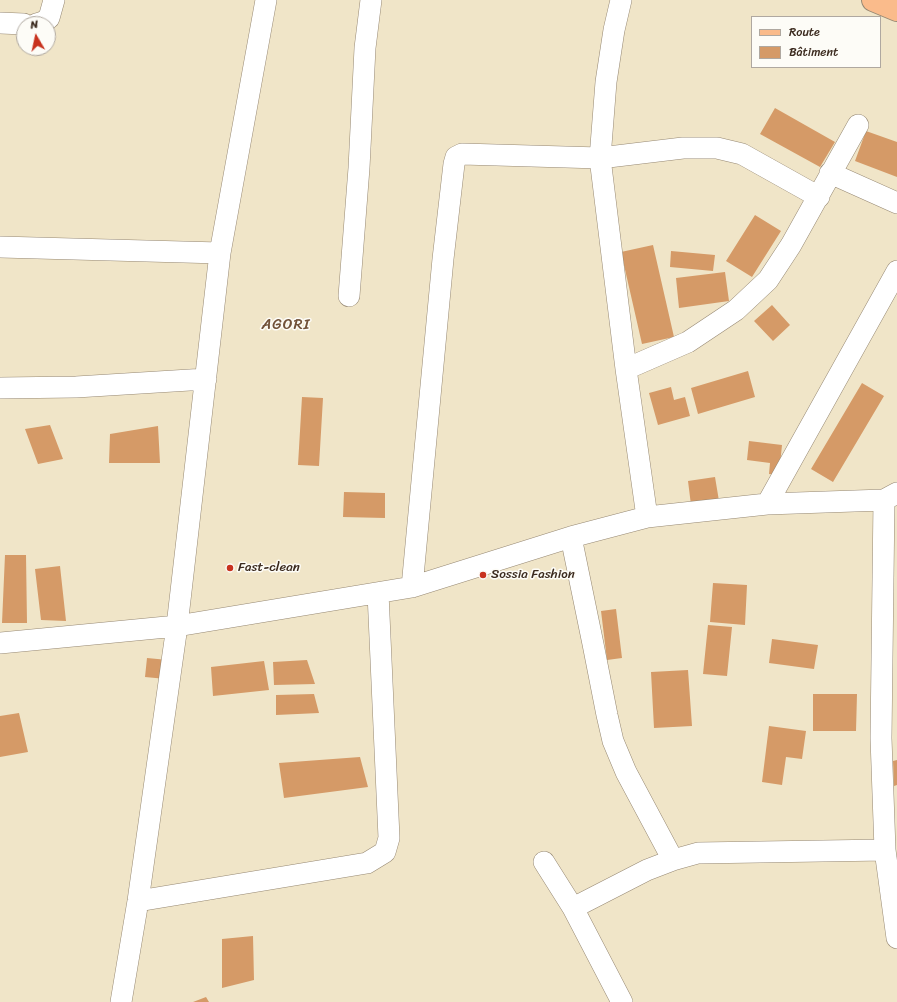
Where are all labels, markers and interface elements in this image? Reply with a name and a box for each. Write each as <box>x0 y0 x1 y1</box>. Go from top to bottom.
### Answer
text: N <box>29 15 39 35</box>
north arrow <box>16 16 56 56</box>
legend <box>751 16 881 68</box>
text: Route <box>789 21 820 43</box>
text: Bâtiment <box>789 41 838 63</box>
district label: AGORI <box>262 316 310 334</box>
place label: Fast-clean <box>238 560 300 576</box>
marker: Fast-clean <box>225 563 235 573</box>
place label: Sossia Fashion <box>491 567 575 583</box>
marker: Sossia Fashion <box>478 570 488 580</box>

